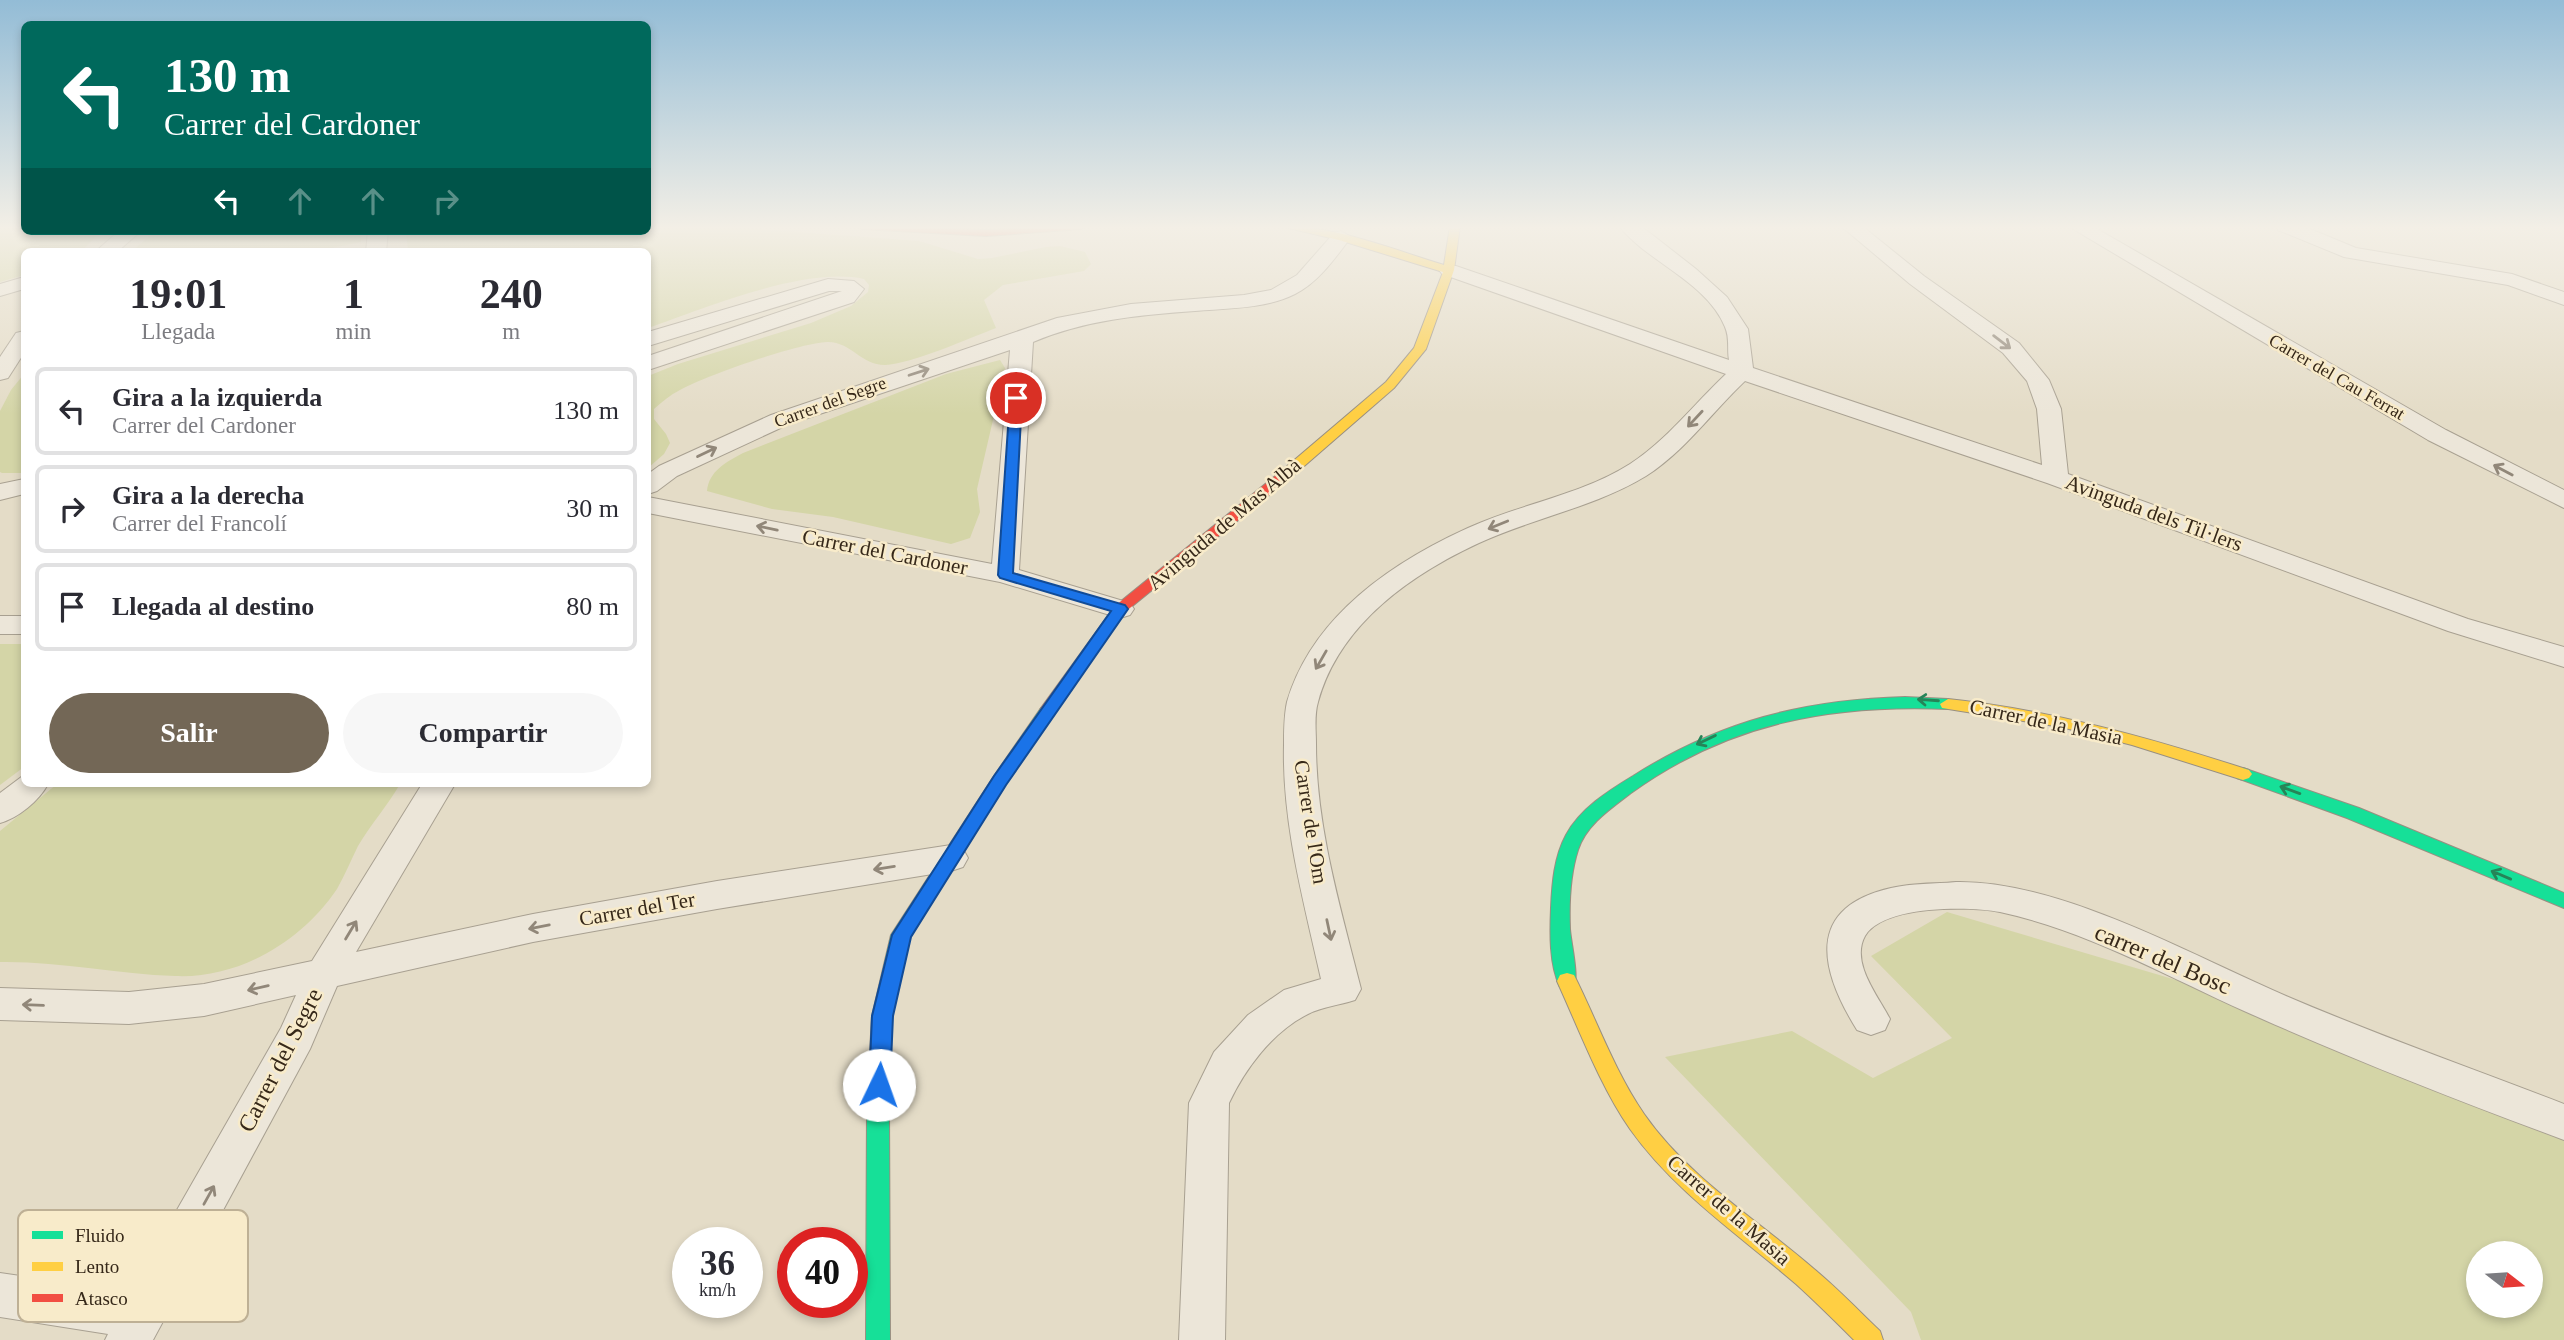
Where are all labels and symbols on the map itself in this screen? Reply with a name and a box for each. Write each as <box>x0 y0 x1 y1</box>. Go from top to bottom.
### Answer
street label: Carrer del Cau Ferrat <box>2266 330 2408 424</box>
one-way arrow <box>1992 334 2011 349</box>
one-way arrow <box>908 364 930 377</box>
pin <box>986 368 1046 428</box>
street label: Carrer del Segre <box>771 372 889 432</box>
one-way arrow <box>1686 410 1703 427</box>
one-way arrow <box>696 444 717 458</box>
street label: Avinguda de Mas Albà <box>1142 452 1306 595</box>
one-way arrow <box>2493 463 2514 476</box>
street label: Avinguda dels Til·lers <box>2062 470 2246 556</box>
one-way arrow <box>1487 519 1509 532</box>
one-way arrow <box>756 521 779 535</box>
street label: Carrer del Cardoner <box>800 524 970 580</box>
one-way arrow <box>1314 650 1328 670</box>
one-way arrow <box>1917 693 1939 706</box>
street label: Carrer de la Masia <box>1967 694 2125 750</box>
one-way arrow <box>1696 734 1717 748</box>
street label: Carrer de l'Om <box>1289 758 1333 886</box>
one-way arrow <box>2280 782 2302 795</box>
one-way arrow <box>873 862 896 875</box>
one-way arrow <box>2491 868 2512 881</box>
street label: Carrer del Ter <box>577 887 697 931</box>
one-way arrow <box>1323 918 1337 941</box>
street label: carrer del Bosc <box>2091 919 2235 999</box>
one-way arrow <box>344 920 358 940</box>
one-way arrow <box>528 921 551 934</box>
one-way arrow <box>248 982 270 995</box>
street label: Carrer del Segre <box>233 984 327 1136</box>
one-way arrow <box>22 998 45 1011</box>
position arrow <box>842 1048 916 1122</box>
street label: Carrer de la Masia <box>1662 1150 1796 1271</box>
one-way arrow <box>202 1185 216 1205</box>
legend <box>18 1210 248 1322</box>
text: Fluido <box>75 1225 125 1246</box>
speed limit sign: 40 <box>777 1227 868 1318</box>
north arrow <box>2466 1241 2543 1318</box>
text: Lento <box>75 1256 119 1277</box>
text: Atasco <box>75 1288 128 1309</box>

